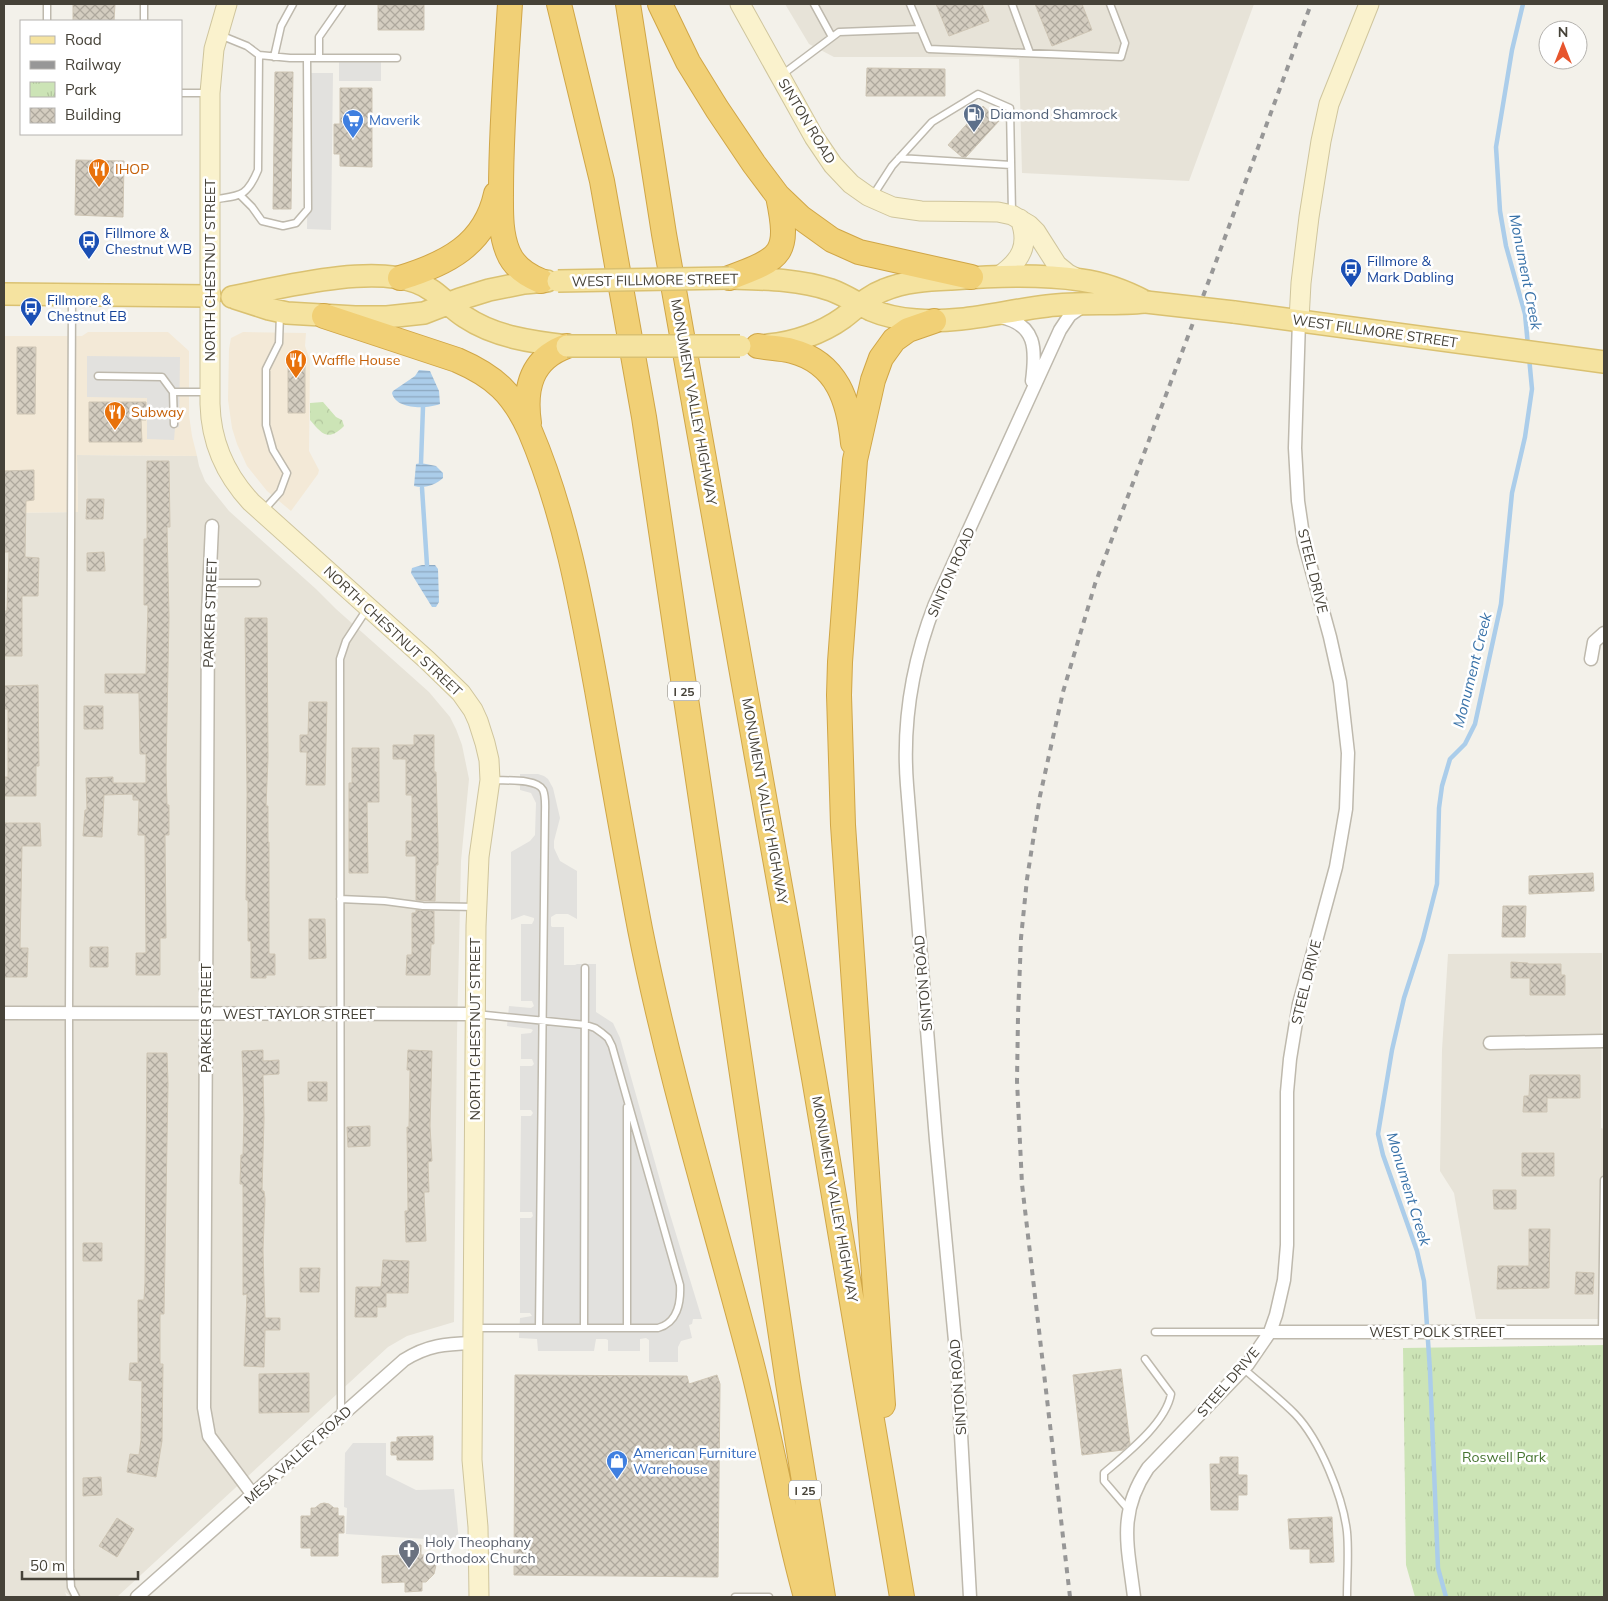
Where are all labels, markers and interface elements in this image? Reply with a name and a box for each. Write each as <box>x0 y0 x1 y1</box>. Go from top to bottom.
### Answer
legend <box>20 20 182 135</box>
north arrow <box>1538 20 1588 70</box>
text: N <box>1558 23 1568 41</box>
text: Road <box>65 30 102 49</box>
text: Railway <box>65 55 121 74</box>
street label: SINTON ROAD <box>774 75 840 167</box>
text: Park <box>65 80 97 99</box>
fuel station icon: Diamond Shamrock <box>962 102 986 133</box>
text: Building <box>65 105 121 124</box>
place label: Diamond Shamrock <box>990 105 1118 123</box>
supermarket icon: Maverik <box>341 108 365 139</box>
place label: Maverik <box>369 111 421 129</box>
restaurant icon: IHOP <box>87 157 111 188</box>
place label: IHOP <box>115 160 149 178</box>
street label: NORTH CHESTNUT STREET <box>201 178 219 362</box>
water label: Monument Creek <box>1505 212 1547 333</box>
place label: Fillmore & Chestnut WB <box>105 224 192 258</box>
bus stop icon: Fillmore & Chestnut WB <box>77 229 101 260</box>
place label: Fillmore & Mark Dabling <box>1367 252 1454 286</box>
bus stop icon: Fillmore & Mark Dabling <box>1339 257 1363 288</box>
street label: WEST FILLMORE STREET <box>571 270 739 290</box>
place label: Fillmore & Chestnut EB <box>47 291 127 325</box>
bus stop icon: Fillmore & Chestnut EB <box>19 296 43 327</box>
street label: MONUMENT VALLEY HIGHWAY <box>667 297 721 507</box>
street label: WEST FILLMORE STREET <box>1291 310 1459 352</box>
restaurant icon: Waffle House <box>284 348 308 379</box>
place label: Waffle House <box>312 351 400 369</box>
restaurant icon: Subway <box>103 400 127 431</box>
place label: Subway <box>131 403 184 421</box>
street label: SINTON ROAD <box>923 524 979 620</box>
street label: STEEL DRIVE <box>1294 527 1332 615</box>
street label: PARKER STREET <box>199 557 221 668</box>
street label: NORTH CHESTNUT STREET <box>320 562 466 700</box>
water label: Monument Creek <box>1449 609 1496 729</box>
road number: I 25 <box>668 681 700 700</box>
street label: MONUMENT VALLEY HIGHWAY <box>738 696 792 906</box>
street label: SINTON ROAD <box>910 934 936 1032</box>
street label: NORTH CHESTNUT STREET <box>466 937 484 1121</box>
street label: STEEL DRIVE <box>1287 938 1325 1026</box>
street label: PARKER STREET <box>197 962 215 1073</box>
street label: WEST TAYLOR STREET <box>223 1005 376 1023</box>
street label: MONUMENT VALLEY HIGHWAY <box>808 1094 862 1304</box>
water label: Monument Creek <box>1383 1130 1436 1249</box>
street label: WEST POLK STREET <box>1369 1323 1505 1341</box>
street label: SINTON ROAD <box>946 1338 970 1436</box>
street label: STEEL DRIVE <box>1193 1343 1263 1421</box>
street label: MESA VALLEY ROAD <box>240 1402 356 1508</box>
place label: American Furniture Warehouse <box>633 1444 757 1478</box>
park label: Roswell Park <box>1462 1448 1547 1466</box>
shop icon: American Furniture Warehouse <box>605 1449 629 1480</box>
road number: I 25 <box>789 1480 821 1500</box>
place label: Holy Theophany Orthodox Church <box>425 1533 536 1567</box>
church icon: Holy Theophany Orthodox Church <box>397 1538 421 1569</box>
scale bar <box>22 1548 139 1580</box>
text: 50 m <box>30 1556 65 1575</box>

